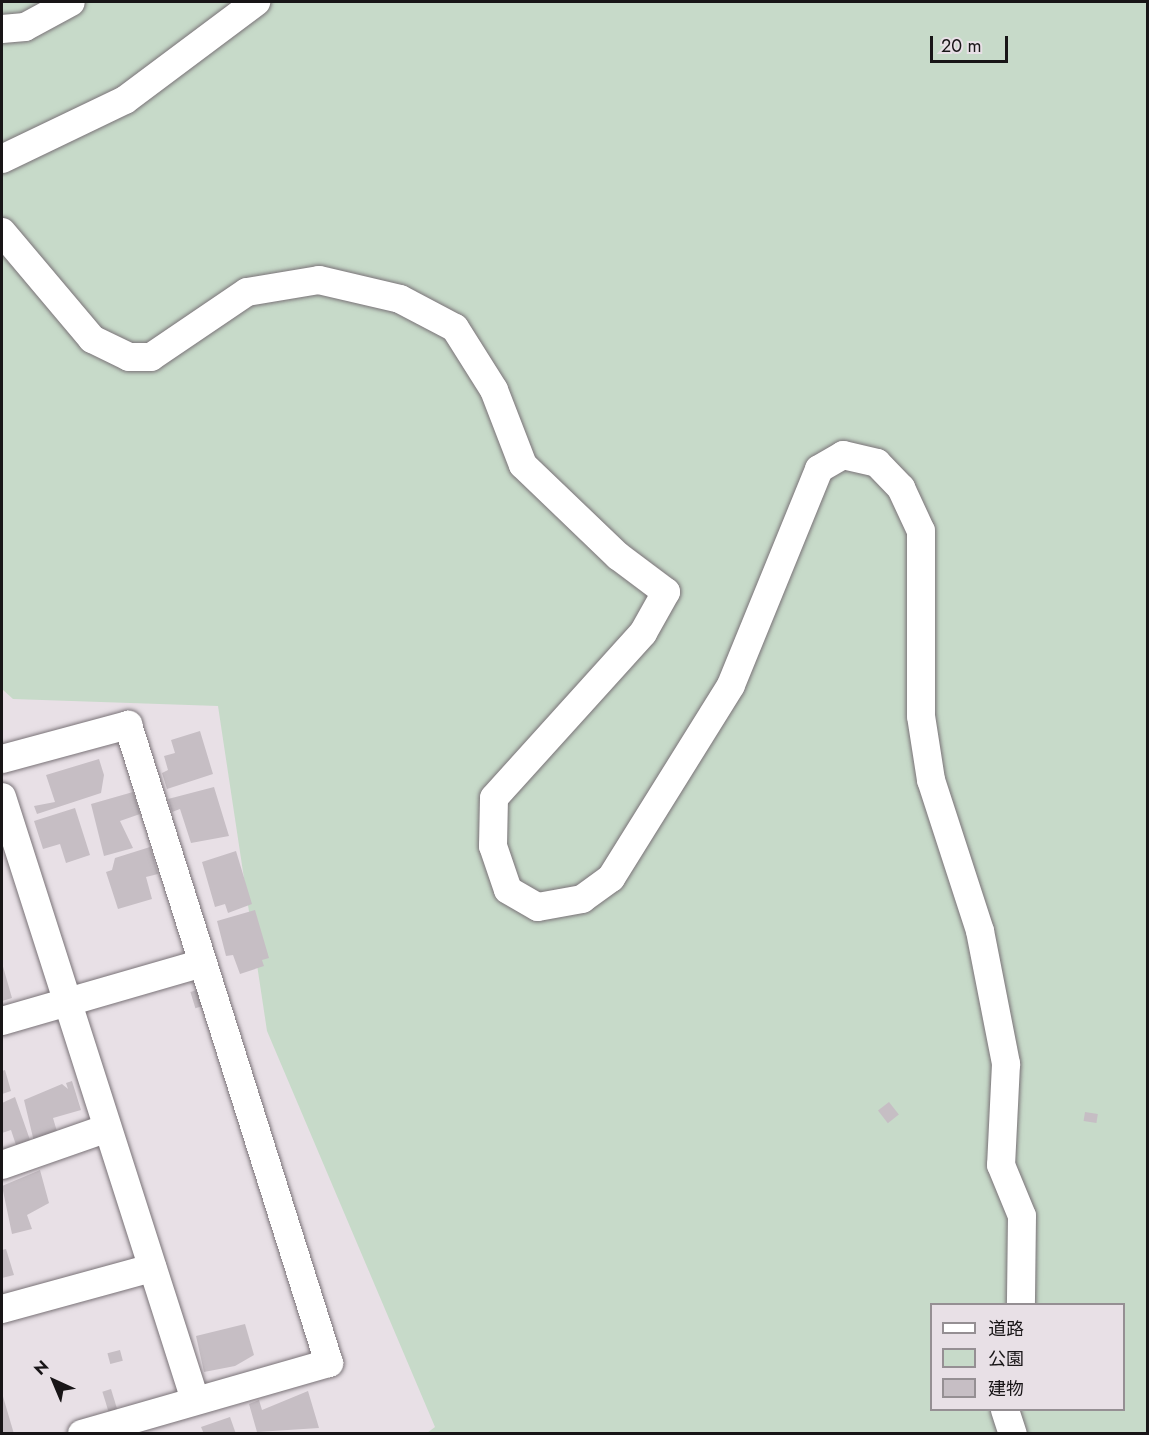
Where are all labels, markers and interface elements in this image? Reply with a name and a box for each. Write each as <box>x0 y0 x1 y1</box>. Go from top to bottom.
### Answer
scale bar <box>933 24 1011 62</box>
text: 20 m <box>941 33 981 59</box>
legend <box>930 1303 1125 1411</box>
text: 道路 <box>988 1316 1024 1342</box>
text: 公園 <box>988 1346 1024 1372</box>
north arrow <box>24 1351 84 1411</box>
text: N <box>29 1355 54 1380</box>
text: 建物 <box>988 1376 1024 1402</box>

